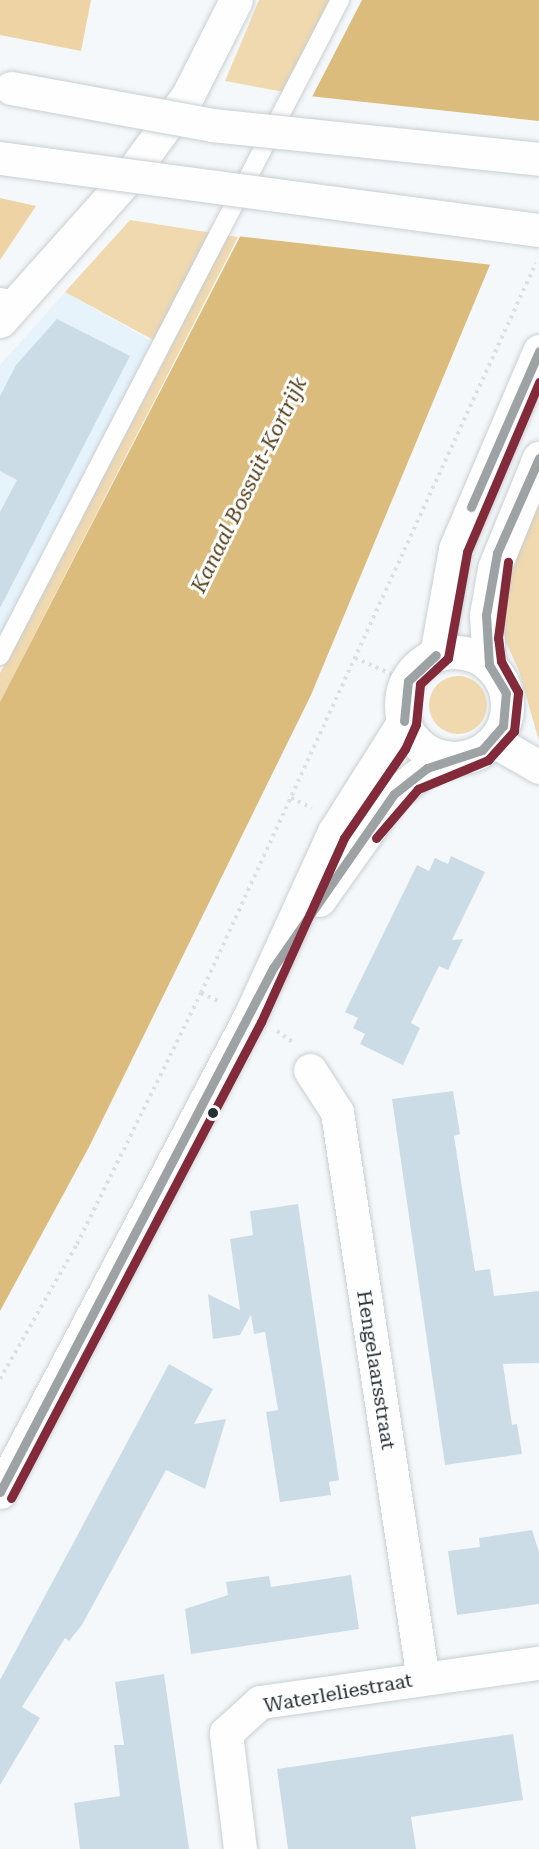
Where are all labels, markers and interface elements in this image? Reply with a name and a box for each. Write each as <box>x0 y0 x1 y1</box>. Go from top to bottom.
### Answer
water label: Kanaal Bossuit-Kortrijk <box>186 373 312 597</box>
unlabelled marker <box>207 1107 219 1119</box>
street label: Hengelaarsstraat <box>352 1289 400 1451</box>
street label: Waterleliestraat <box>262 1668 414 1718</box>

